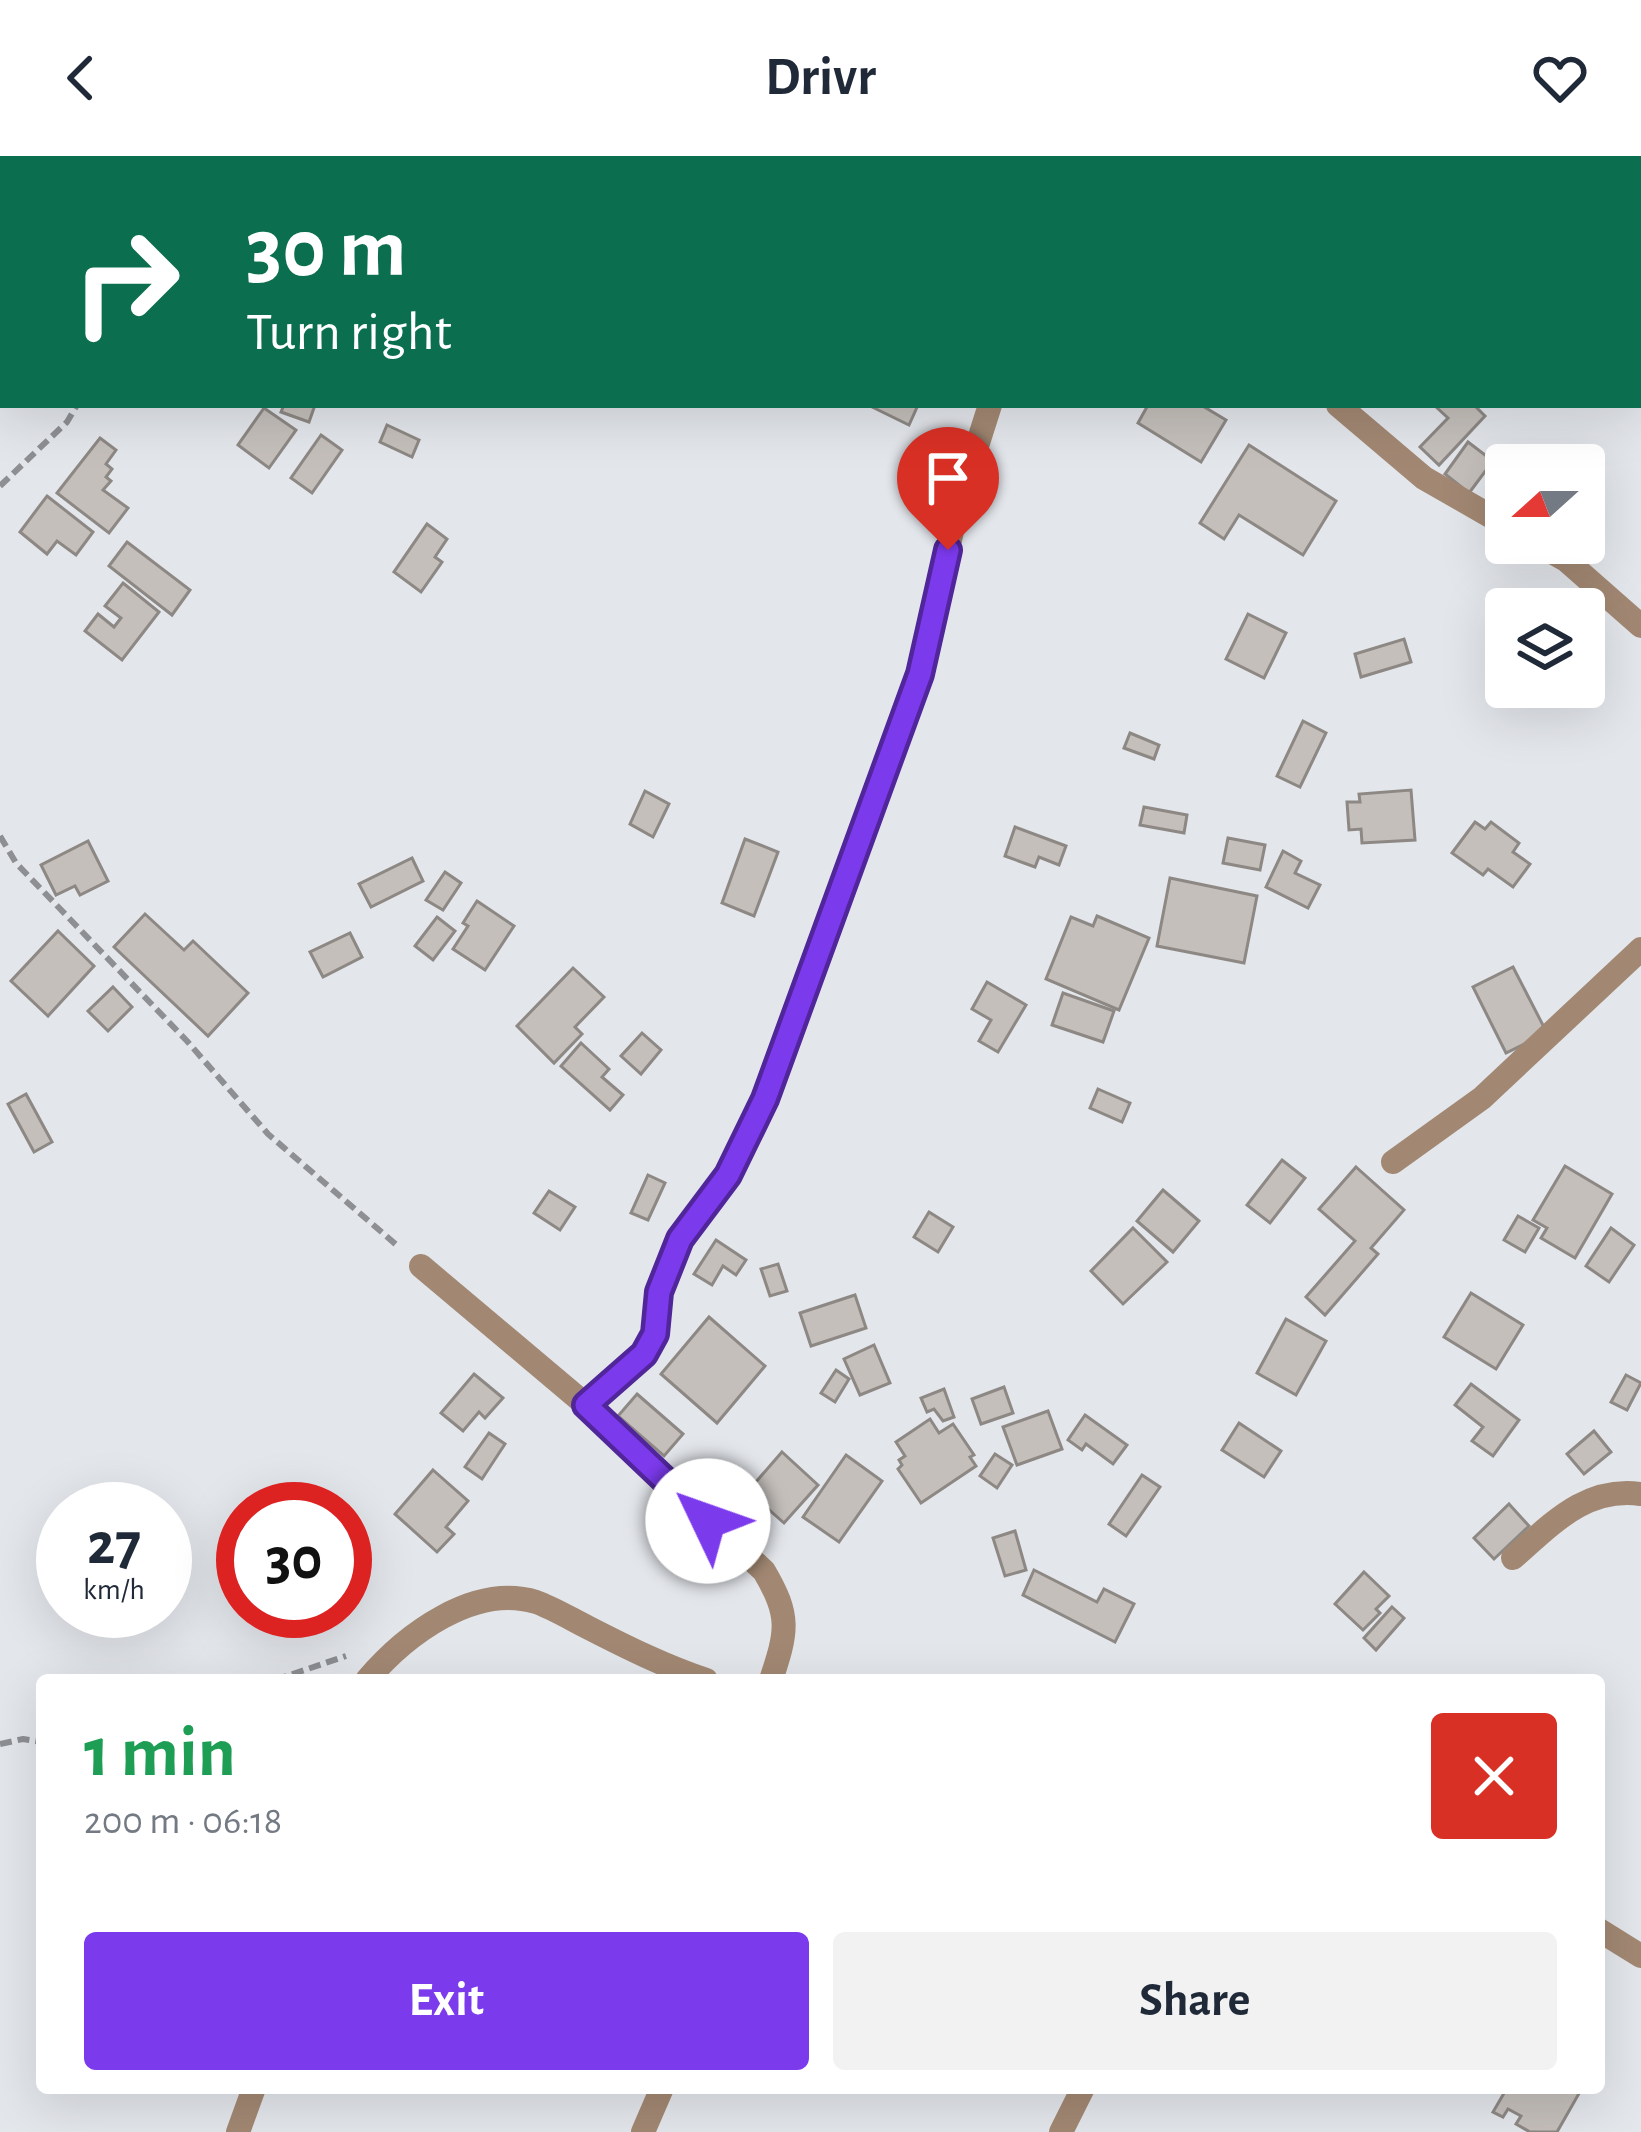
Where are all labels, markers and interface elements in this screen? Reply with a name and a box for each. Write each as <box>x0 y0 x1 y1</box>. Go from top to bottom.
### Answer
icon: back <box>48 45 114 111</box>
icon: heart <box>1527 45 1593 111</box>
text: Drivr <box>765 51 876 105</box>
icon: right <box>48 204 204 360</box>
text: 30 m <box>246 208 406 292</box>
text: Turn right <box>246 306 452 360</box>
pin <box>897 427 999 550</box>
north arrow <box>1485 444 1605 564</box>
map controls <box>1485 444 1605 708</box>
icon: arrive <box>915 445 981 511</box>
button: layers <box>1485 588 1605 708</box>
position arrow <box>645 1458 771 1584</box>
speed limit sign: 30 <box>216 1482 372 1638</box>
text: 27 <box>87 1515 141 1575</box>
text: km/h <box>83 1575 145 1605</box>
button: close <box>1431 1713 1557 1839</box>
text: 1 min <box>84 1717 236 1789</box>
text: 200 m · 06:18 <box>84 1802 282 1841</box>
button: Exit <box>84 1932 809 2070</box>
button: Share <box>833 1932 1557 2070</box>

